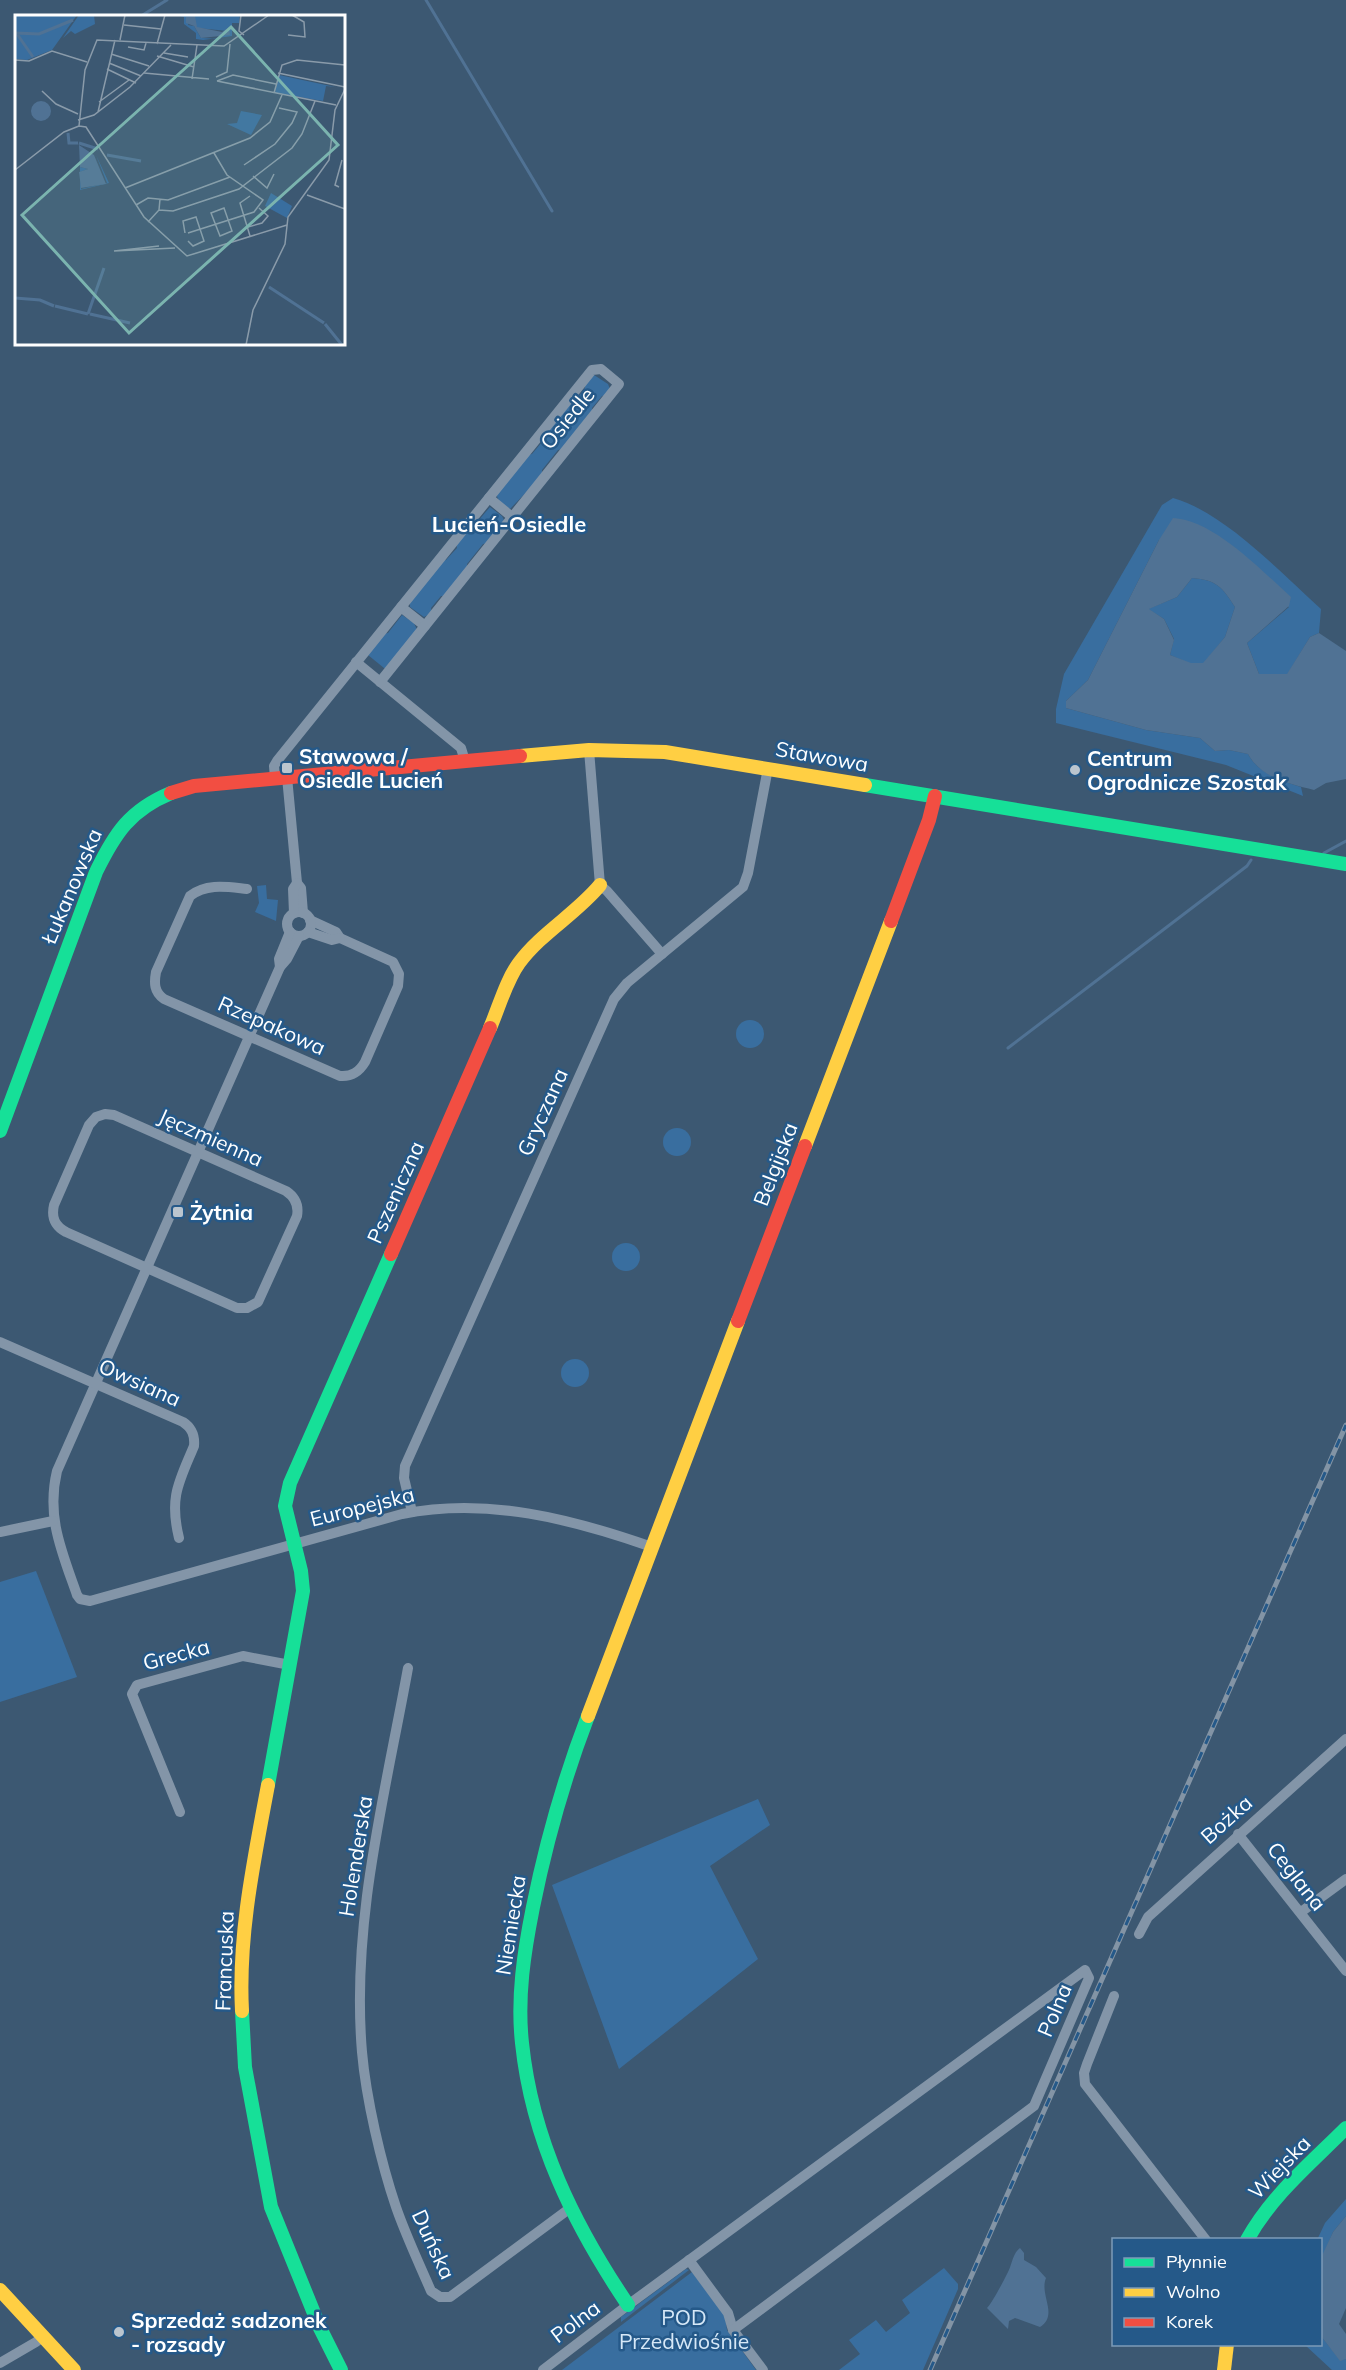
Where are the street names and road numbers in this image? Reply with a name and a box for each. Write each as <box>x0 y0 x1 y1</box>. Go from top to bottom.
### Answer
street label: Osiedle <box>534 382 600 454</box>
street label: Stawowa <box>774 735 870 777</box>
street label: Łukanowska <box>35 825 107 948</box>
street label: Rzepakowa <box>214 990 330 1060</box>
street label: Gryczana <box>511 1064 573 1160</box>
street label: Jęczmienna <box>155 1102 267 1172</box>
street label: Belgijska <box>747 1119 803 1209</box>
street label: Pszeniczna <box>361 1137 429 1247</box>
street label: Owsiana <box>95 1352 185 1412</box>
street label: Europejska <box>307 1480 417 1532</box>
street label: Grecka <box>140 1633 212 1675</box>
street label: Bożka <box>1195 1789 1257 1849</box>
street label: Holenderska <box>333 1794 377 1918</box>
street label: Ceglana <box>1262 1836 1332 1916</box>
street label: Niemiecka <box>489 1873 531 1977</box>
street label: Francuska <box>209 1910 239 2012</box>
street label: Polna <box>1031 1980 1077 2040</box>
street label: Wiejska <box>1242 2130 1316 2204</box>
street label: Duńska <box>407 2205 461 2283</box>
street label: Polna <box>545 2294 605 2348</box>

